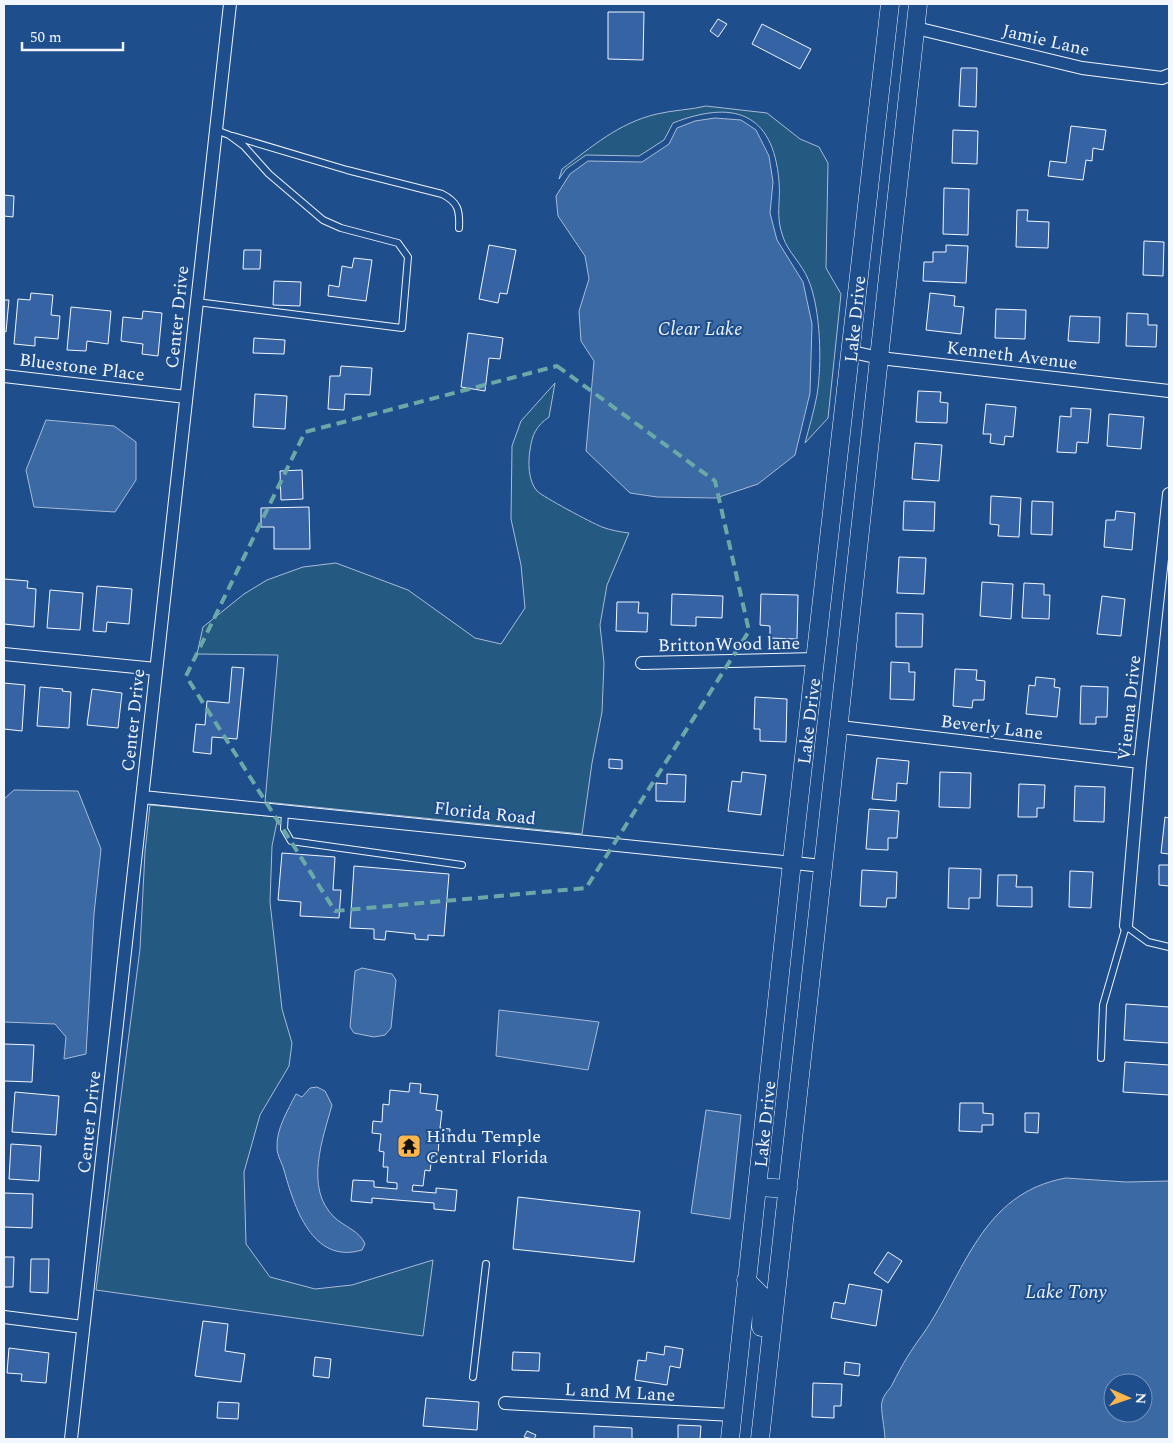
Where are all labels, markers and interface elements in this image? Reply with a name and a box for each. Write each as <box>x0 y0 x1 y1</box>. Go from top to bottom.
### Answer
street label: Jamie Lane <box>1000 17 1092 64</box>
scale bar <box>22 20 124 52</box>
text: 50 m <box>30 26 62 49</box>
street label: Center Drive <box>159 264 196 370</box>
street label: Lake Drive <box>838 274 873 364</box>
water label: Clear Lake <box>658 315 742 344</box>
street label: Kenneth Avenue <box>945 334 1079 377</box>
street label: Bluestone Place <box>18 346 146 389</box>
street label: BrittonWood lane <box>658 630 800 659</box>
street label: Vienna Drive <box>1111 654 1148 762</box>
street label: Center Drive <box>115 667 152 773</box>
street label: Lake Drive <box>791 676 828 766</box>
street label: Beverly Lane <box>939 708 1045 747</box>
street label: Florida Road <box>433 795 537 832</box>
street label: Center Drive <box>71 1069 108 1175</box>
street label: Lake Drive <box>748 1079 783 1169</box>
place label: Hindu Temple Central Florida <box>426 1123 548 1171</box>
temple icon: Hindu Temple Central Florida <box>396 1133 422 1159</box>
water label: Lake Tony <box>1025 1278 1107 1307</box>
north arrow <box>1103 1373 1153 1423</box>
street label: L and M Lane <box>564 1376 676 1409</box>
text: N <box>1130 1392 1151 1405</box>

